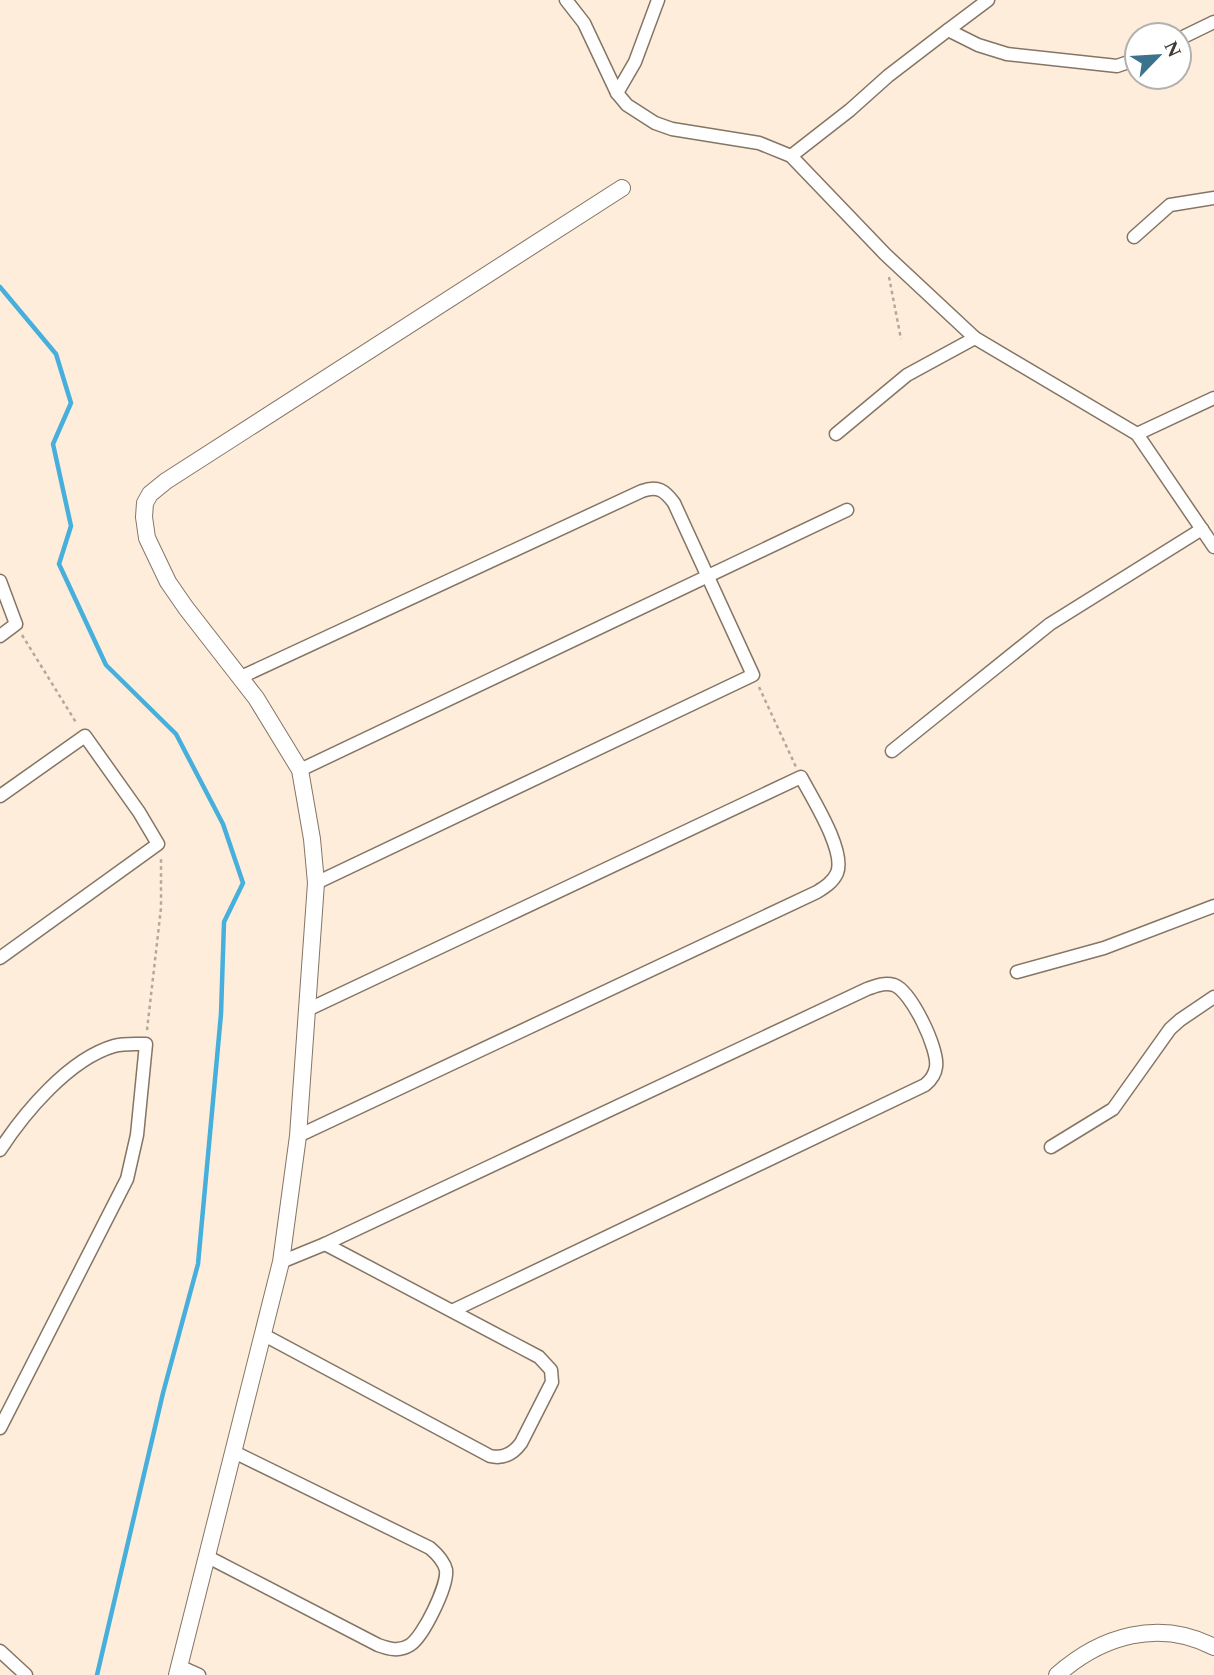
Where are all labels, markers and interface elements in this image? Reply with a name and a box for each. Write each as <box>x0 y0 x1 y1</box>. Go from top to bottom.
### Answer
north arrow <box>1123 21 1193 91</box>
text: N <box>1156 36 1188 63</box>

